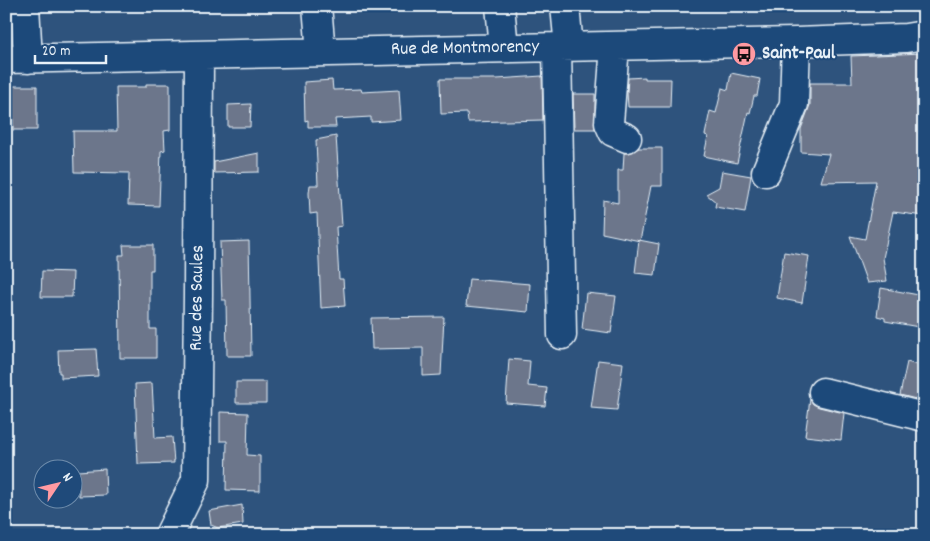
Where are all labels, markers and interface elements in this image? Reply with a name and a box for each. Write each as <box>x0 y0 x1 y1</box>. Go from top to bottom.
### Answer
scale bar <box>35 32 106 64</box>
street label: Rue de Montmorency <box>391 34 540 64</box>
text: 20 m <box>42 41 70 63</box>
bus stop icon: Saint-Paul <box>731 41 757 67</box>
place label: Saint-Paul <box>762 41 836 68</box>
street label: Rue des Saules <box>184 245 212 351</box>
north arrow <box>32 458 82 508</box>
text: N <box>57 469 77 486</box>

